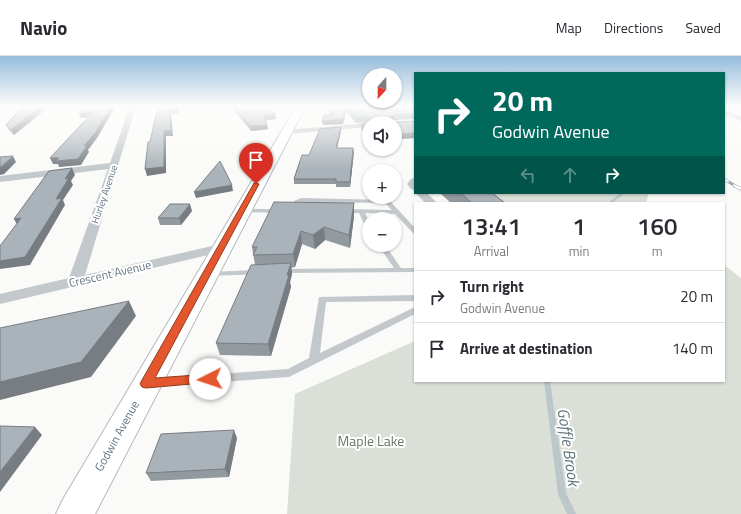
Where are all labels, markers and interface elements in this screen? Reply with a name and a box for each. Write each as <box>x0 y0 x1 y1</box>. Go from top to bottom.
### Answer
text: Navio <box>20 13 67 42</box>
text: Map <box>556 17 582 38</box>
text: Directions <box>604 17 663 38</box>
text: Saved <box>685 17 721 38</box>
north arrow <box>362 68 402 108</box>
map controls <box>362 68 402 252</box>
text: 20 m <box>492 79 553 122</box>
icon: right <box>426 88 478 140</box>
button: sound <box>362 116 402 156</box>
text: Godwin Avenue <box>492 118 610 145</box>
pin <box>239 143 273 184</box>
icon: arrive <box>245 149 267 171</box>
street label: Hurley Avenue <box>87 163 122 225</box>
button: + <box>362 164 402 204</box>
icon: left <box>517 164 539 186</box>
icon: ahead <box>559 164 581 186</box>
icon: right <box>601 164 623 186</box>
text: 13:41 <box>462 208 521 244</box>
text: 1 <box>572 208 586 244</box>
text: 160 <box>637 208 677 244</box>
button: − <box>362 212 402 252</box>
text: Arrival <box>474 241 509 261</box>
text: min <box>569 241 589 261</box>
text: m <box>652 241 663 261</box>
street label: Crescent Avenue <box>67 255 153 292</box>
text: Turn right <box>460 275 524 298</box>
text: 20 m <box>680 285 713 308</box>
icon: right <box>426 286 448 308</box>
text: Godwin Avenue <box>460 298 545 318</box>
text: Arrive at destination <box>460 337 593 360</box>
text: 140 m <box>672 337 713 360</box>
icon: arrive <box>426 338 448 360</box>
position arrow <box>189 358 231 400</box>
street label: Godwin Avenue <box>89 397 144 475</box>
water label: Goffle Brook <box>552 407 587 489</box>
park label: Maple Lake <box>338 430 404 451</box>

